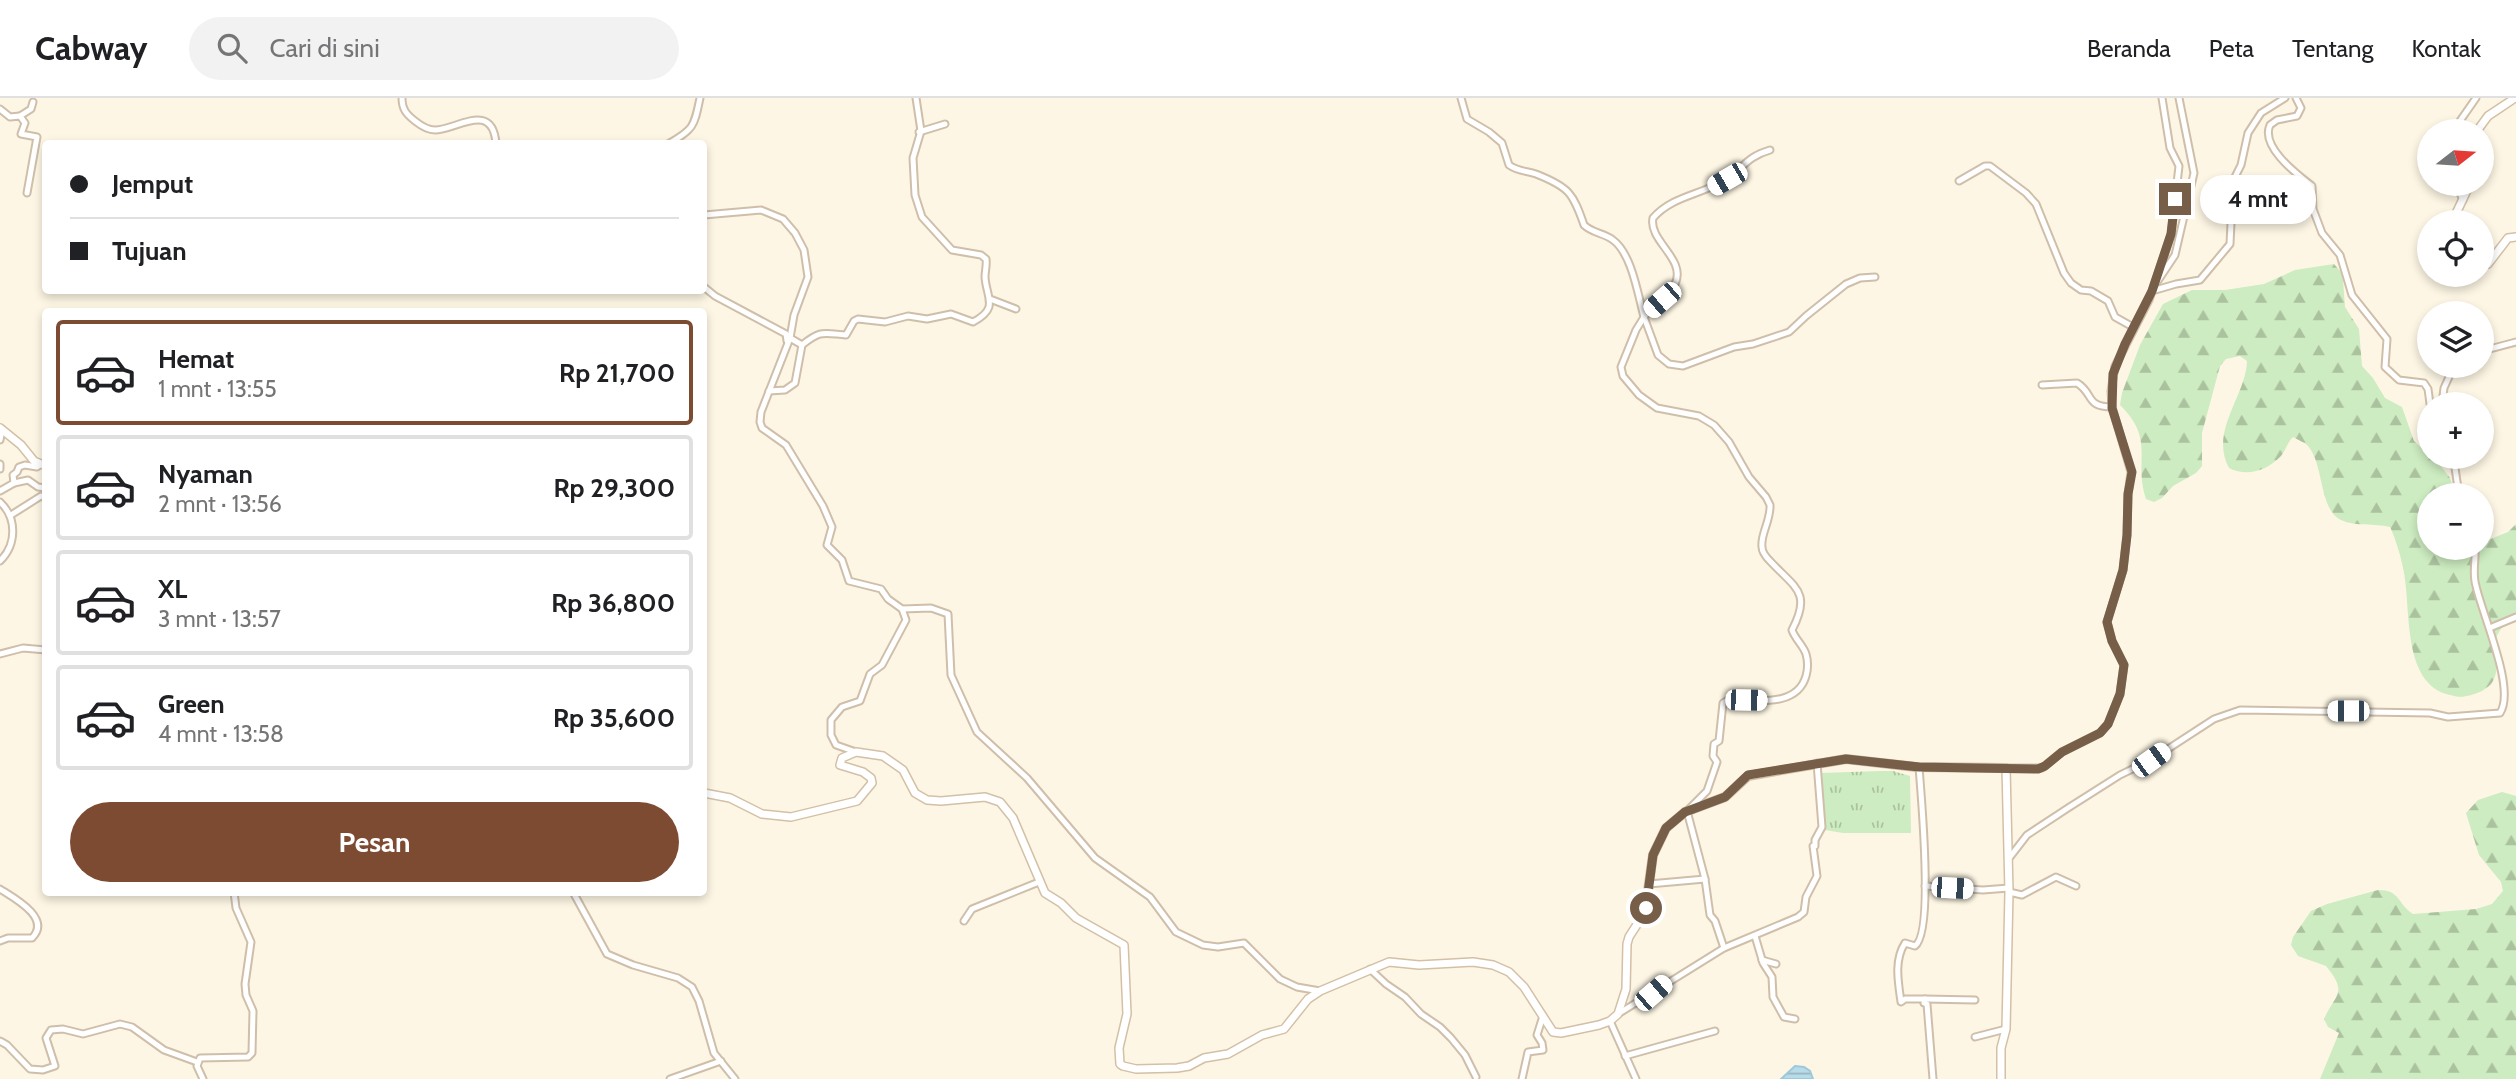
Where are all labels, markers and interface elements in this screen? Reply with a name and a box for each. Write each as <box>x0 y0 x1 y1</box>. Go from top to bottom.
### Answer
search box <box>189 17 679 80</box>
text: Cabway <box>35 28 147 68</box>
icon: search <box>213 29 251 67</box>
text: Cari di sini <box>269 32 380 64</box>
text: Beranda <box>2087 34 2171 63</box>
text: Peta <box>2209 34 2254 63</box>
text: Tentang <box>2292 34 2373 63</box>
text: Kontak <box>2411 34 2481 63</box>
north arrow <box>2417 119 2494 196</box>
map controls <box>2417 119 2494 560</box>
car <box>1704 159 1751 199</box>
text: Jemput <box>112 168 193 200</box>
callout: 4 mnt <box>2200 174 2315 224</box>
route end <box>2159 183 2191 215</box>
text: 4 mnt <box>2228 185 2288 213</box>
button: locate <box>2417 210 2494 287</box>
text: Tujuan <box>112 235 187 267</box>
car <box>1640 278 1685 322</box>
button: layers <box>2417 301 2494 378</box>
icon: car <box>74 341 137 404</box>
text: Hemat <box>158 343 234 375</box>
text: Rp 21,700 <box>559 357 675 389</box>
text: 1 mnt · 13:55 <box>158 375 277 403</box>
button: + <box>2417 392 2494 469</box>
icon: car <box>74 456 137 519</box>
text: Nyaman <box>158 458 253 490</box>
text: Rp 29,300 <box>554 472 675 504</box>
button: − <box>2417 483 2494 560</box>
text: 2 mnt · 13:56 <box>158 490 282 518</box>
icon: car <box>74 571 137 634</box>
text: XL <box>158 573 187 605</box>
text: Rp 36,800 <box>551 587 675 619</box>
text: 3 mnt · 13:57 <box>158 605 281 633</box>
icon: car <box>74 686 137 749</box>
text: Green <box>158 688 225 720</box>
car <box>1725 689 1768 711</box>
car <box>2328 701 2370 722</box>
text: Rp 35,600 <box>553 702 675 734</box>
text: 4 mnt · 13:58 <box>158 720 284 748</box>
car <box>2128 739 2175 781</box>
button: Pesan <box>70 802 679 882</box>
car <box>1931 876 1974 900</box>
route start <box>1630 892 1662 924</box>
car <box>1631 971 1676 1015</box>

